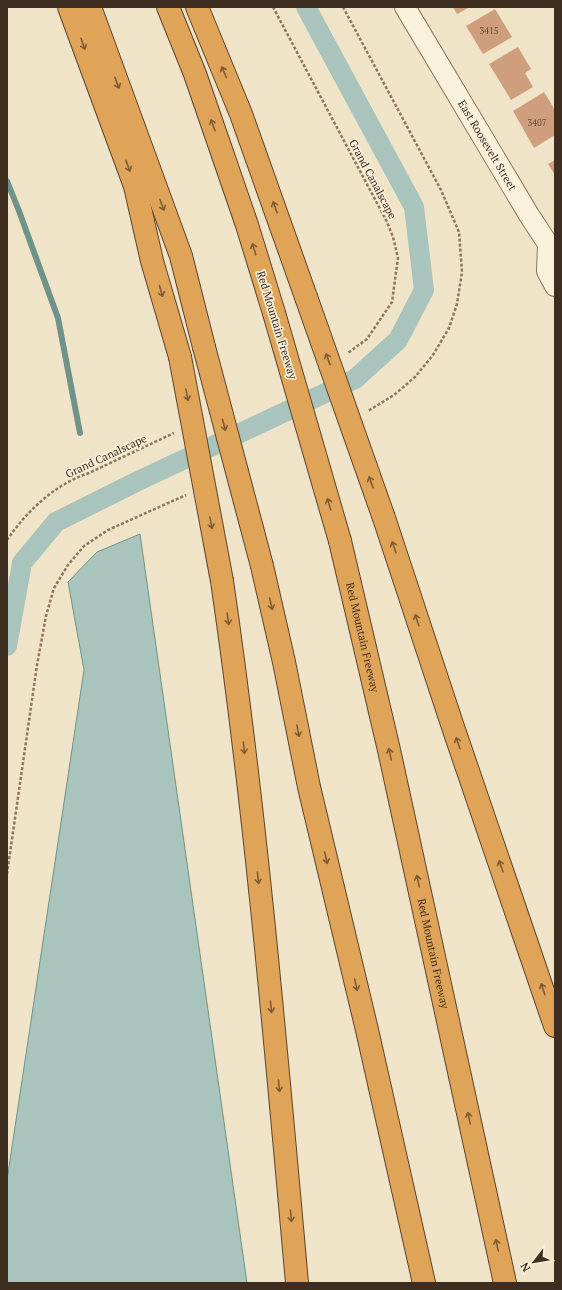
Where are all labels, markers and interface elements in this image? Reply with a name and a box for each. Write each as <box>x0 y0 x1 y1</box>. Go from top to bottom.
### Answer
house number: 3415 <box>479 25 499 37</box>
one-way arrow <box>80 37 87 50</box>
one-way arrow <box>220 67 227 79</box>
one-way arrow <box>114 77 121 90</box>
street label: East Roosevelt Street <box>455 97 520 193</box>
house number: 3407 <box>527 117 547 129</box>
one-way arrow <box>209 119 216 132</box>
street label: Grand Canalscape <box>346 137 400 222</box>
one-way arrow <box>125 159 132 172</box>
one-way arrow <box>158 199 166 211</box>
one-way arrow <box>270 201 278 213</box>
one-way arrow <box>250 242 257 255</box>
street label: Red Mountain Freeway <box>254 269 300 381</box>
one-way arrow <box>158 284 165 297</box>
one-way arrow <box>323 353 331 365</box>
one-way arrow <box>183 388 191 401</box>
one-way arrow <box>221 419 229 432</box>
street label: Grand Canalscape <box>63 431 149 481</box>
one-way arrow <box>367 475 374 488</box>
one-way arrow <box>325 497 332 510</box>
one-way arrow <box>207 516 215 529</box>
one-way arrow <box>390 541 397 554</box>
street label: Red Mountain Freeway <box>343 581 382 694</box>
one-way arrow <box>267 597 275 610</box>
one-way arrow <box>224 612 232 625</box>
one-way arrow <box>413 614 421 626</box>
one-way arrow <box>294 724 302 737</box>
one-way arrow <box>454 738 462 750</box>
one-way arrow <box>240 741 248 754</box>
one-way arrow <box>386 748 394 761</box>
one-way arrow <box>323 851 330 864</box>
one-way arrow <box>496 860 504 872</box>
one-way arrow <box>254 871 261 884</box>
one-way arrow <box>413 875 421 888</box>
street label: Red Mountain Freeway <box>415 897 452 1010</box>
one-way arrow <box>353 978 361 991</box>
one-way arrow <box>538 983 546 995</box>
one-way arrow <box>267 1000 275 1013</box>
one-way arrow <box>275 1079 283 1092</box>
one-way arrow <box>465 1112 473 1125</box>
one-way arrow <box>287 1209 294 1222</box>
one-way arrow <box>492 1239 500 1252</box>
north arrow <box>514 1242 554 1282</box>
text: N <box>517 1259 534 1274</box>

